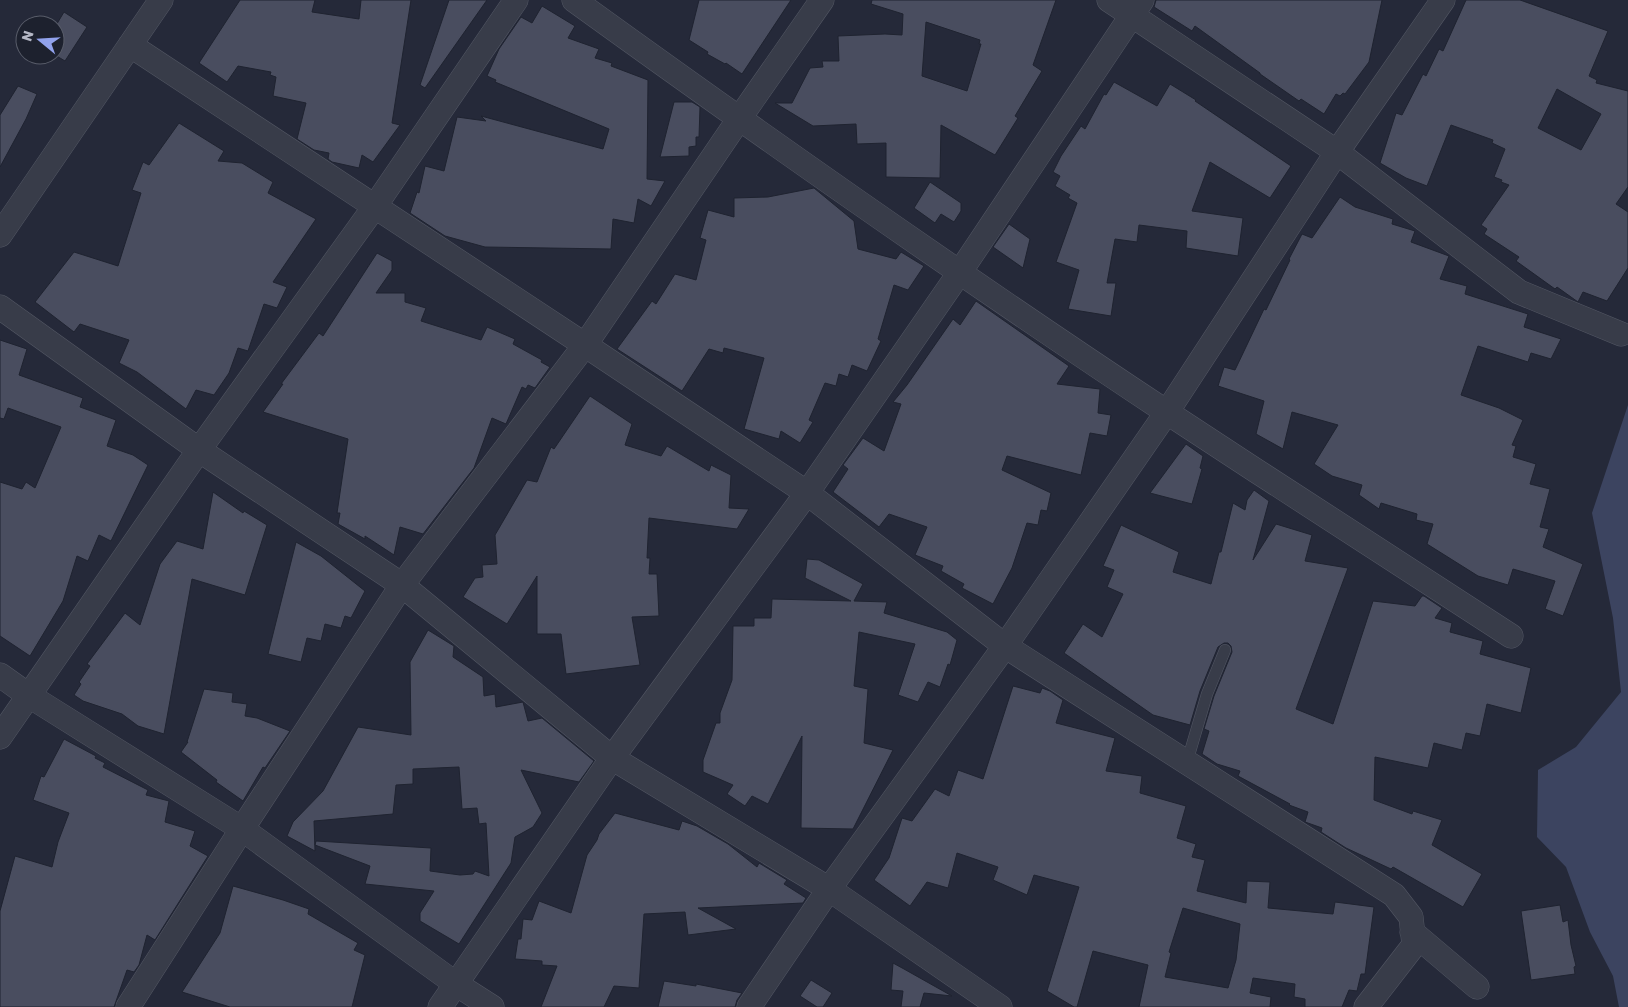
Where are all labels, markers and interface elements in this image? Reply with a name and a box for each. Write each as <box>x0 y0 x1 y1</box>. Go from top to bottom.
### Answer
north arrow <box>15 15 65 65</box>
text: N <box>18 29 38 44</box>

